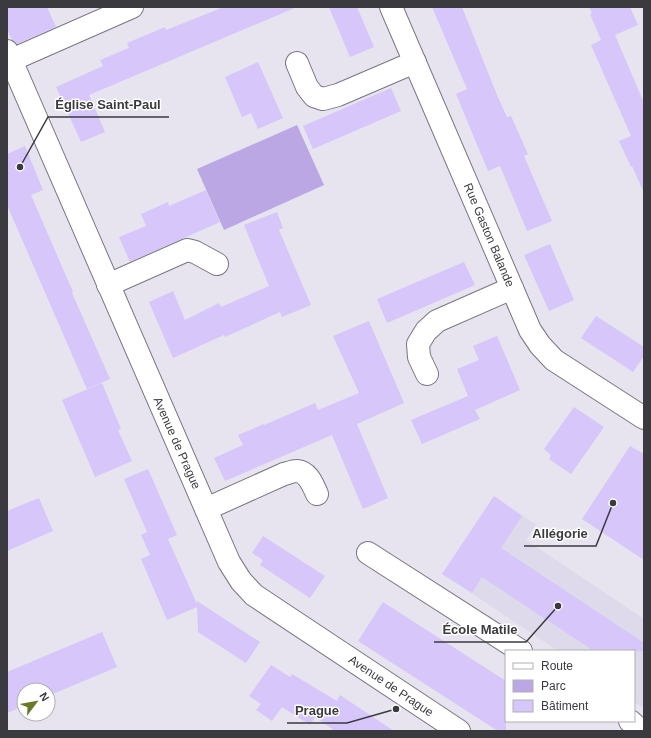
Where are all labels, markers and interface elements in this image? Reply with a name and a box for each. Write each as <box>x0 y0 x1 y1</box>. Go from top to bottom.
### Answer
callout: Église Saint-Paul <box>48 92 169 117</box>
text: Église Saint-Paul <box>55 97 161 112</box>
street label: Rue Gaston Balande <box>461 181 517 289</box>
street label: Avenue de Prague <box>150 395 204 491</box>
callout: Allégorie <box>524 521 596 546</box>
text: Allégorie <box>532 526 588 541</box>
callout: École Matile <box>434 617 526 642</box>
text: École Matile <box>442 622 518 637</box>
legend <box>505 650 635 722</box>
street label: Avenue de Prague <box>346 652 436 720</box>
text: Route <box>541 659 573 673</box>
text: Parc <box>541 679 566 693</box>
north arrow <box>16 682 56 722</box>
text: N <box>37 690 52 703</box>
callout: Prague <box>287 698 347 723</box>
text: Bâtiment <box>541 699 589 713</box>
text: Prague <box>295 703 339 718</box>

